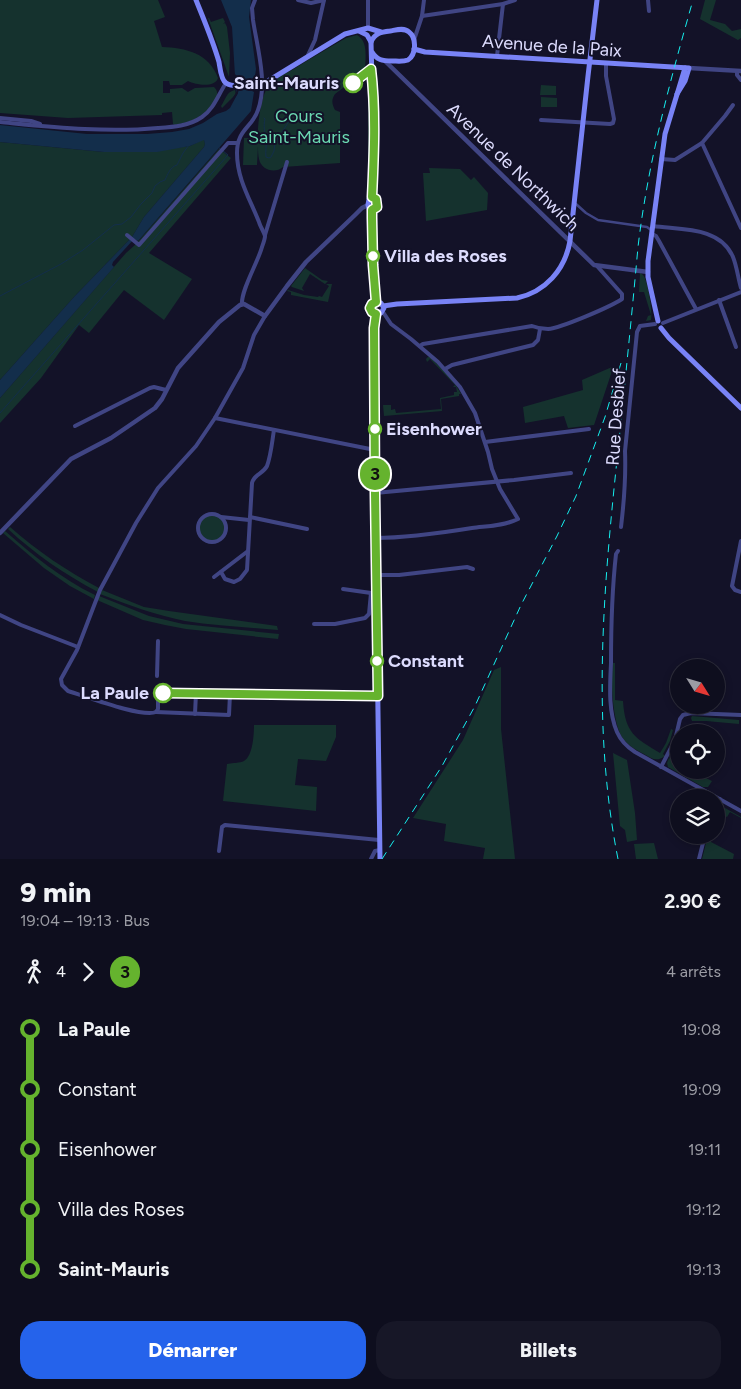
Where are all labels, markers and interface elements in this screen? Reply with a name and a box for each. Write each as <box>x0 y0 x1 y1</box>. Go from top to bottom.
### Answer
street label: Avenue de la Paix <box>481 30 623 62</box>
place label: Saint-Mauris <box>234 72 340 94</box>
marker: Saint-Mauris <box>343 73 363 93</box>
street label: Avenue de Northwich <box>442 98 584 236</box>
park label: Cours Saint-Mauris <box>248 105 350 148</box>
place label: Villa des Roses <box>384 245 507 267</box>
marker: Villa des Roses <box>366 249 380 263</box>
street label: Rue Desbief <box>602 367 630 466</box>
place label: Eisenhower <box>386 418 482 440</box>
marker: Eisenhower <box>368 422 382 436</box>
line badge: 3 <box>359 458 391 490</box>
text: 3 <box>370 463 380 485</box>
place label: Constant <box>388 650 464 672</box>
marker: Constant <box>370 654 384 668</box>
north arrow <box>670 659 725 714</box>
map controls <box>670 659 725 844</box>
place label: La Paule <box>81 682 149 704</box>
marker: La Paule <box>153 683 173 703</box>
button: locate <box>670 724 725 779</box>
button: layers <box>670 789 725 844</box>
text: 9 min <box>20 875 91 909</box>
text: 2.90 € <box>664 890 721 913</box>
text: 19:04 – 19:13 · Bus <box>20 911 150 930</box>
icon: walk <box>20 958 48 986</box>
icon: forward <box>74 958 102 986</box>
text: 3 <box>120 961 130 983</box>
text: 4 <box>56 962 66 981</box>
text: 4 arrêts <box>666 962 721 981</box>
text: La Paule <box>58 1018 130 1041</box>
text: 19:08 <box>681 1020 721 1039</box>
text: Constant <box>58 1078 137 1101</box>
text: 19:09 <box>682 1080 721 1099</box>
text: Eisenhower <box>58 1138 156 1161</box>
text: 19:11 <box>688 1140 721 1159</box>
text: Villa des Roses <box>58 1198 184 1221</box>
text: 19:12 <box>686 1200 721 1219</box>
text: Saint-Mauris <box>58 1258 169 1281</box>
text: 19:13 <box>686 1260 721 1279</box>
button: Démarrer <box>20 1321 366 1379</box>
button: Billets <box>376 1321 721 1379</box>

